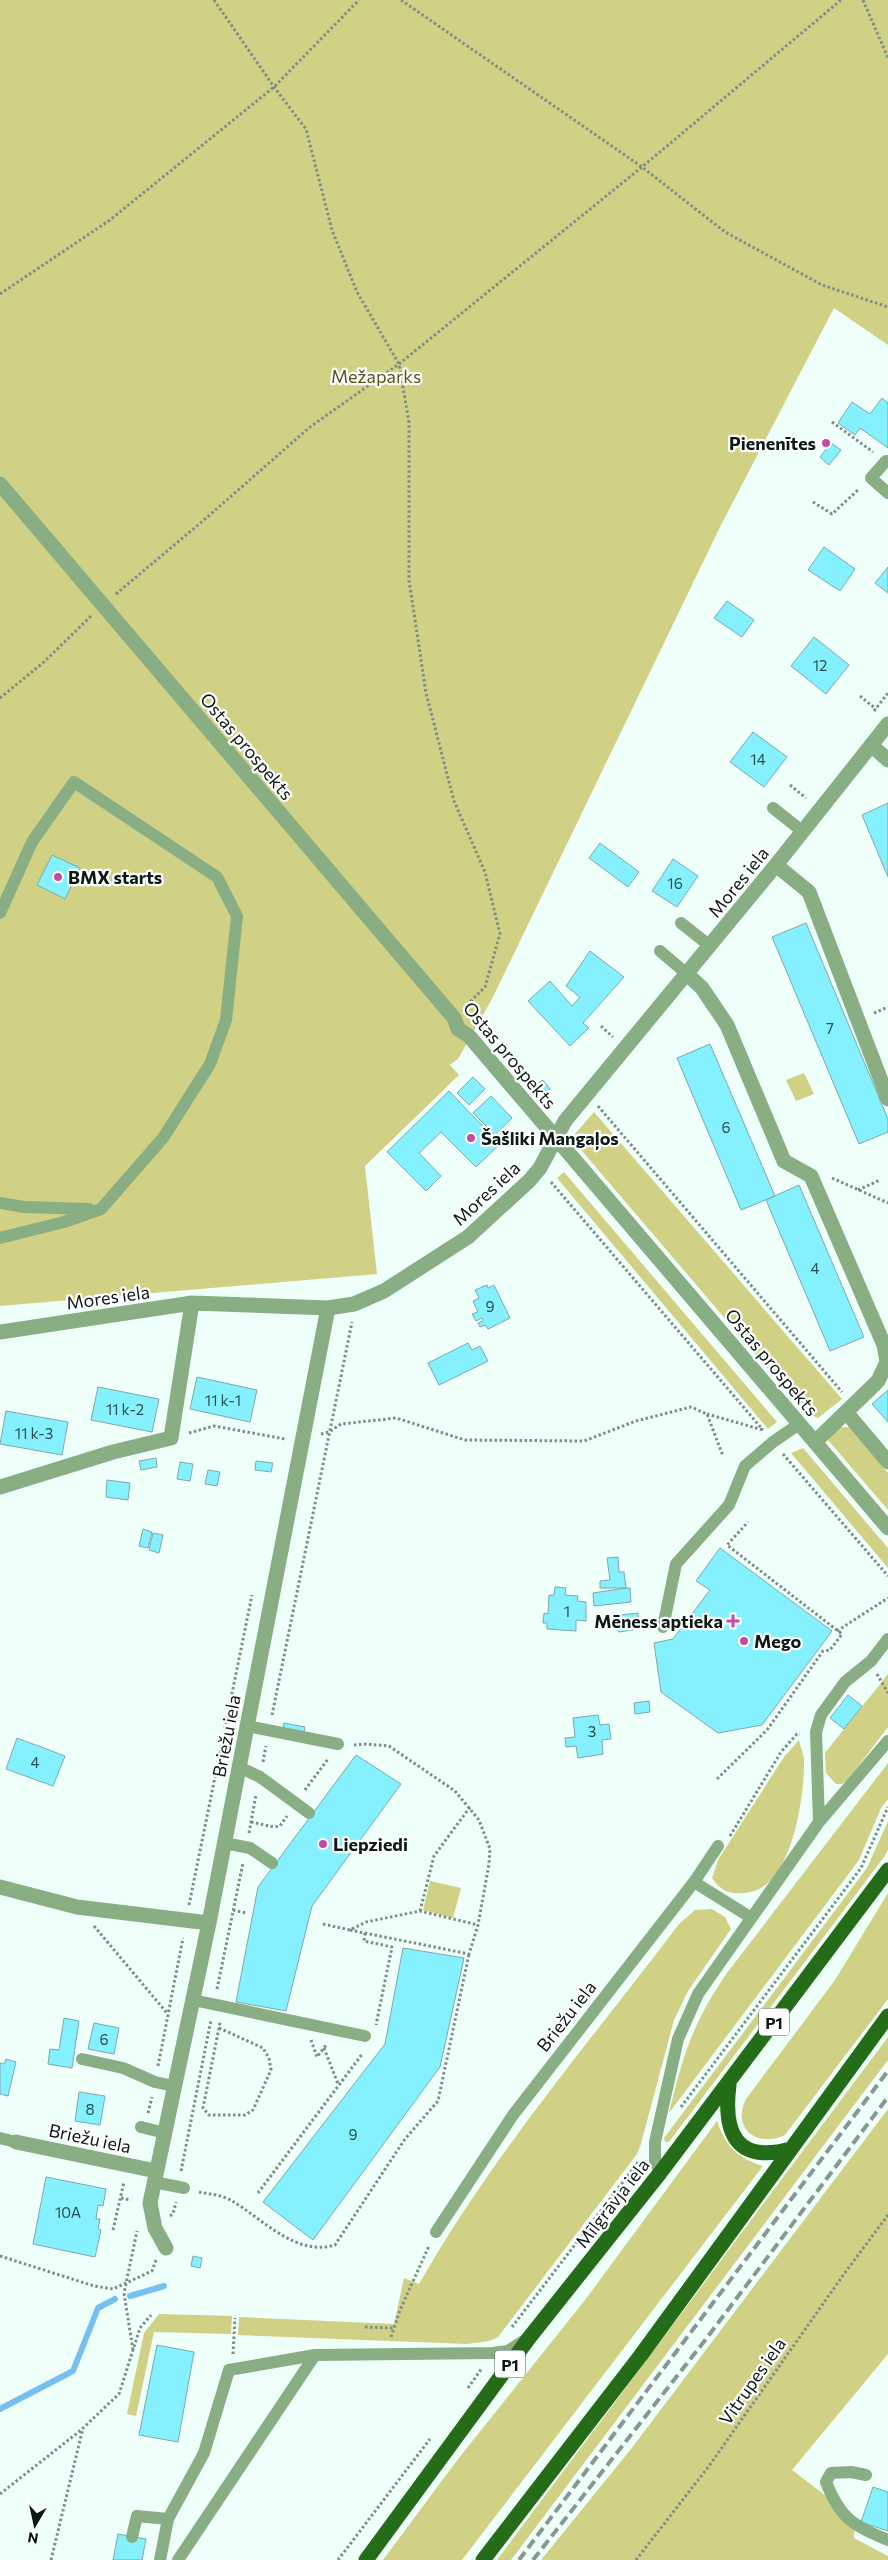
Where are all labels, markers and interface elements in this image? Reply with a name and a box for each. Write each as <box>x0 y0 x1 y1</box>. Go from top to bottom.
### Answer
park label: Mežaparks <box>331 365 421 387</box>
place label: Pienenītes <box>729 432 816 454</box>
marker: Pienenītes <box>820 437 832 449</box>
house number: 12 <box>813 656 827 674</box>
street label: Ostas prospekts <box>196 688 298 804</box>
house number: 14 <box>750 750 766 768</box>
street label: Mores iela <box>703 842 773 922</box>
place label: BMX starts <box>68 866 162 888</box>
marker: BMX starts <box>52 871 64 883</box>
house number: 16 <box>667 874 683 892</box>
street label: Ostas prospekts <box>459 997 561 1113</box>
house number: 7 <box>826 1019 834 1037</box>
house number: 6 <box>721 1118 731 1136</box>
place label: Šašliki Mangaļos <box>481 1127 619 1150</box>
marker: Šašliki Mangaļos <box>465 1132 477 1144</box>
street label: Mores iela <box>448 1156 524 1230</box>
house number: 4 <box>811 1259 820 1277</box>
street label: Mores iela <box>65 1280 151 1314</box>
house number: 9 <box>485 1297 495 1315</box>
street label: Ostas prospekts <box>721 1304 823 1420</box>
house number: 11 k-1 <box>205 1391 241 1409</box>
house number: 11 k-2 <box>106 1400 144 1418</box>
house number: 11 k-3 <box>15 1424 53 1442</box>
house number: 1 <box>564 1602 570 1620</box>
place label: Mēness aptieka <box>594 1610 723 1632</box>
marker: Mēness aptieka <box>727 1615 739 1627</box>
place label: Mego <box>754 1630 801 1652</box>
marker: Mego <box>738 1635 750 1647</box>
street label: Briežu iela <box>207 1693 245 1779</box>
house number: 3 <box>588 1722 596 1740</box>
house number: 4 <box>31 1753 40 1771</box>
place label: Liepziedi <box>333 1833 408 1855</box>
marker: Liepziedi <box>317 1838 329 1850</box>
street label: Briežu iela <box>532 1976 600 2056</box>
road number: P1 <box>759 2008 789 2035</box>
house number: 6 <box>99 2030 109 2048</box>
house number: 8 <box>85 2100 95 2118</box>
street label: Briežu iela <box>47 2119 133 2157</box>
house number: 9 <box>348 2125 358 2143</box>
street label: Mīlgrāvja iela <box>570 2154 654 2252</box>
house number: 10A <box>55 2203 81 2221</box>
street label: Vitrupes iela <box>714 2333 790 2429</box>
road number: P1 <box>495 2350 525 2378</box>
north arrow <box>10 2500 60 2550</box>
text: N <box>26 2529 39 2548</box>

